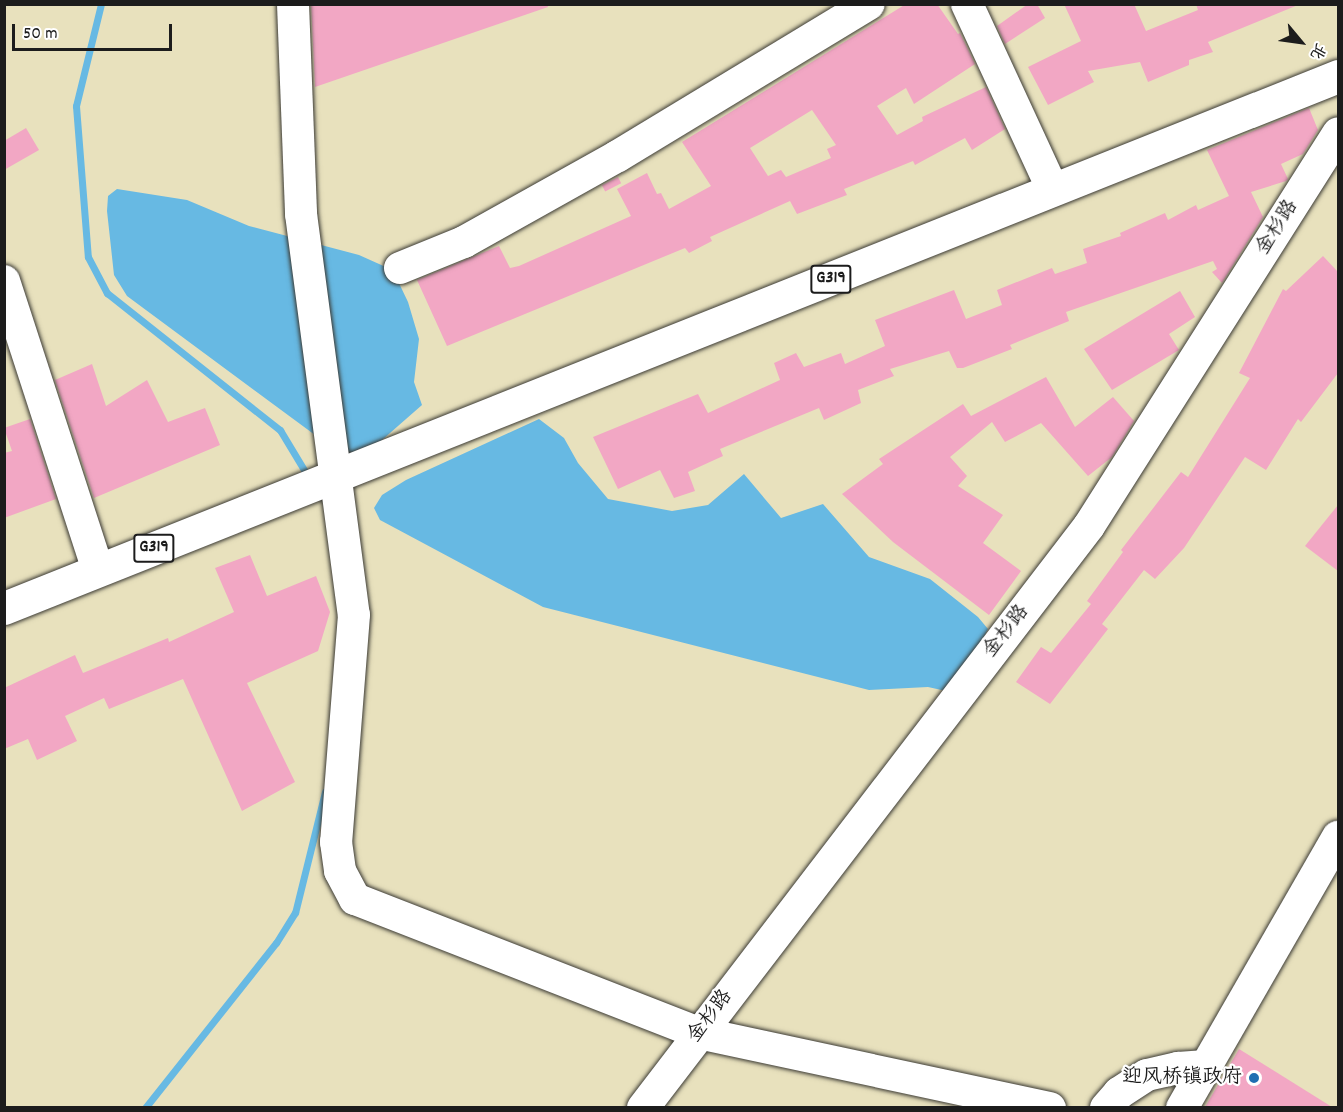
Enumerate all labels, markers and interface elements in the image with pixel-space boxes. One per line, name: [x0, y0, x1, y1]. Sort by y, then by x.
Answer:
scale bar: [15, 12, 176, 50]
north arrow: [1271, 12, 1331, 72]
text: 50 m: [23, 22, 58, 47]
text: 北: [1303, 38, 1331, 64]
street label: 金杉路: [1252, 196, 1304, 260]
road number: G319: [810, 264, 852, 294]
road number: G319: [133, 533, 175, 563]
street label: 金杉路: [979, 601, 1035, 663]
street label: 金杉路: [683, 986, 739, 1048]
place label: 迎风桥镇政府: [1122, 1066, 1242, 1090]
marker: 迎风桥镇政府: [1247, 1071, 1261, 1085]

